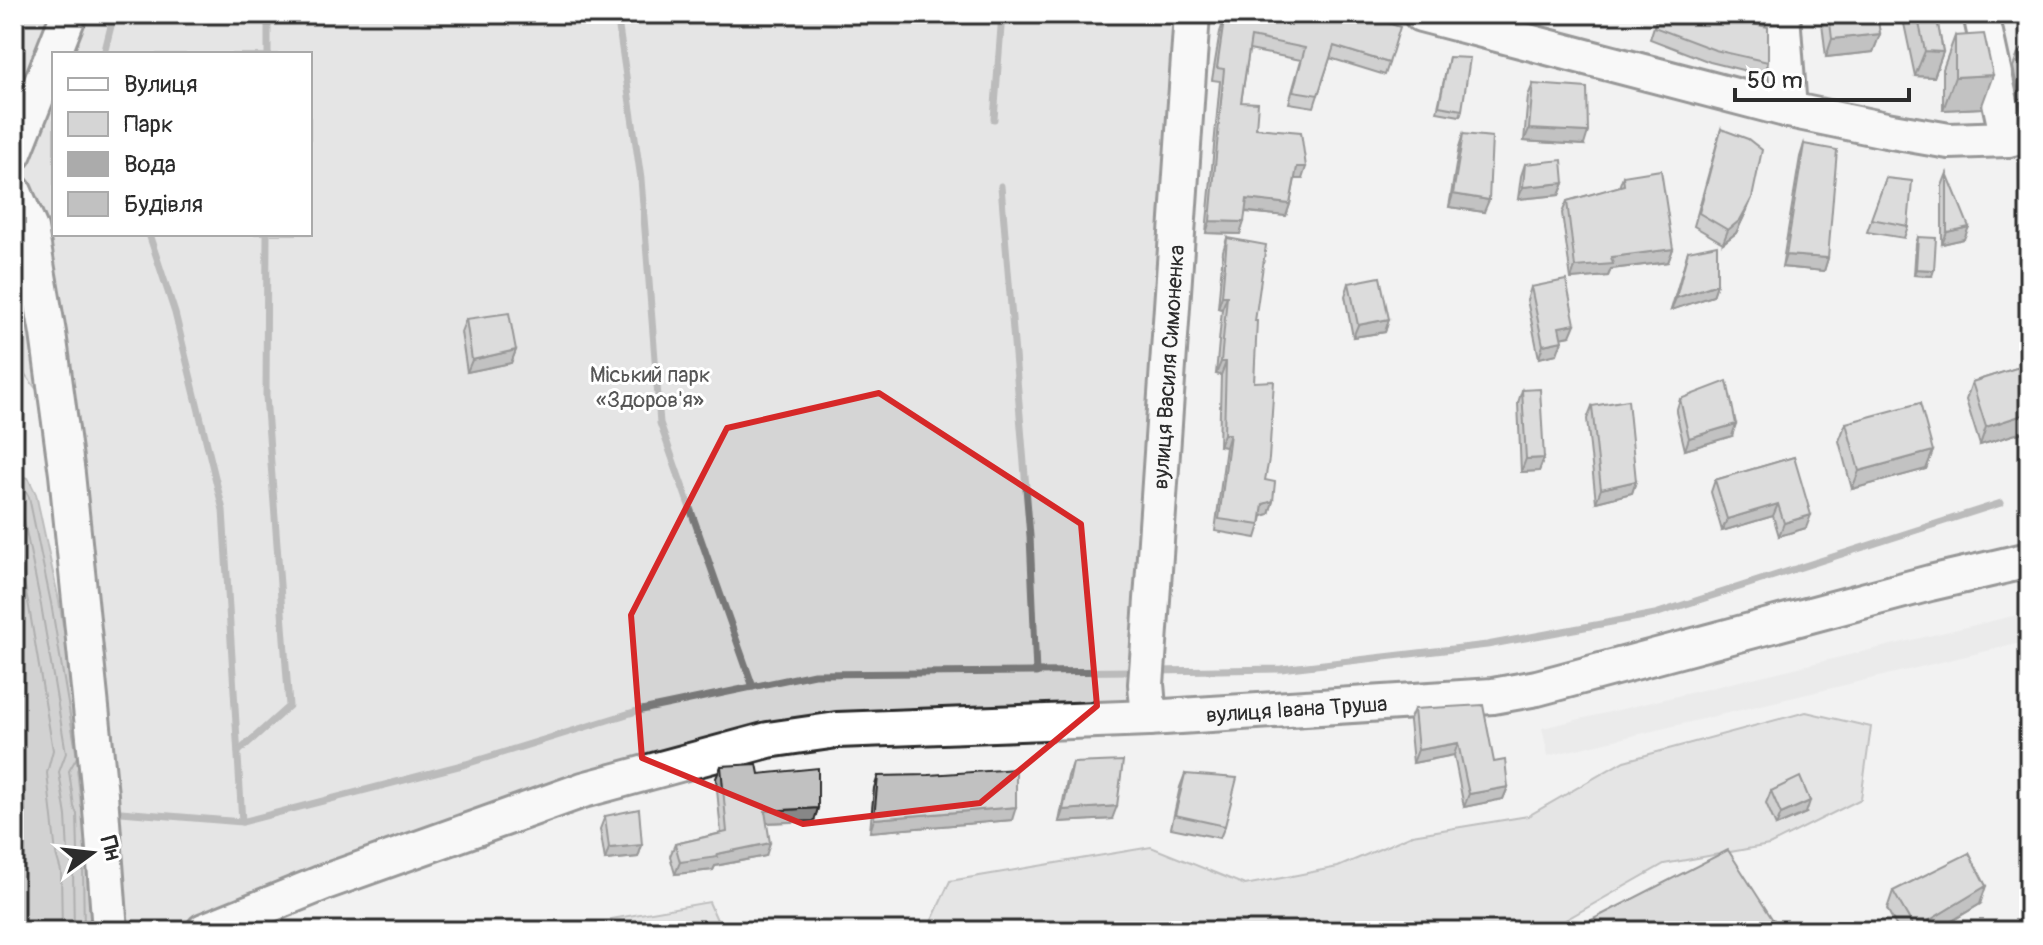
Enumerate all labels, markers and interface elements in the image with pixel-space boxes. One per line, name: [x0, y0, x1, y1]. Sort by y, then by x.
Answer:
legend: [52, 52, 312, 236]
scale bar: [1735, 52, 1909, 102]
text: 50 m: [1747, 66, 1803, 95]
text: Вулиця: [124, 70, 197, 99]
text: Парк: [124, 110, 173, 139]
text: Вода: [124, 150, 176, 179]
text: Будівля: [124, 190, 203, 219]
street label: вулиця Василя Симоненка: [1147, 244, 1191, 490]
park label: Міський парк «Здоров'я»: [590, 361, 710, 414]
street label: вулиця Івана Труша: [1205, 690, 1388, 729]
north arrow: [52, 813, 132, 893]
text: Пн: [94, 833, 127, 863]

